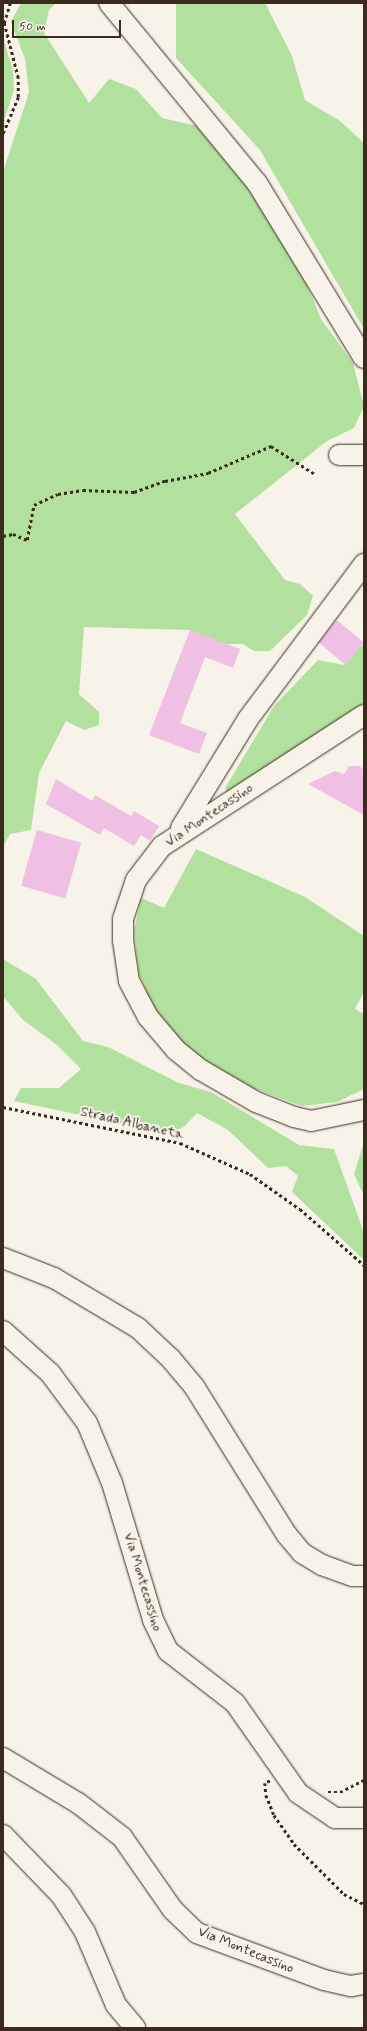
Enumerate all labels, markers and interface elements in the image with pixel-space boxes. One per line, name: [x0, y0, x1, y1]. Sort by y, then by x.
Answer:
scale bar: [14, 12, 123, 38]
text: 50 m: [19, 19, 46, 35]
street label: Via Montecassino: [161, 779, 257, 851]
street label: Strada Albaneta: [80, 1103, 184, 1143]
street label: Via Montecassino: [120, 1530, 166, 1634]
street label: Via Montecassino: [195, 1923, 297, 1977]

